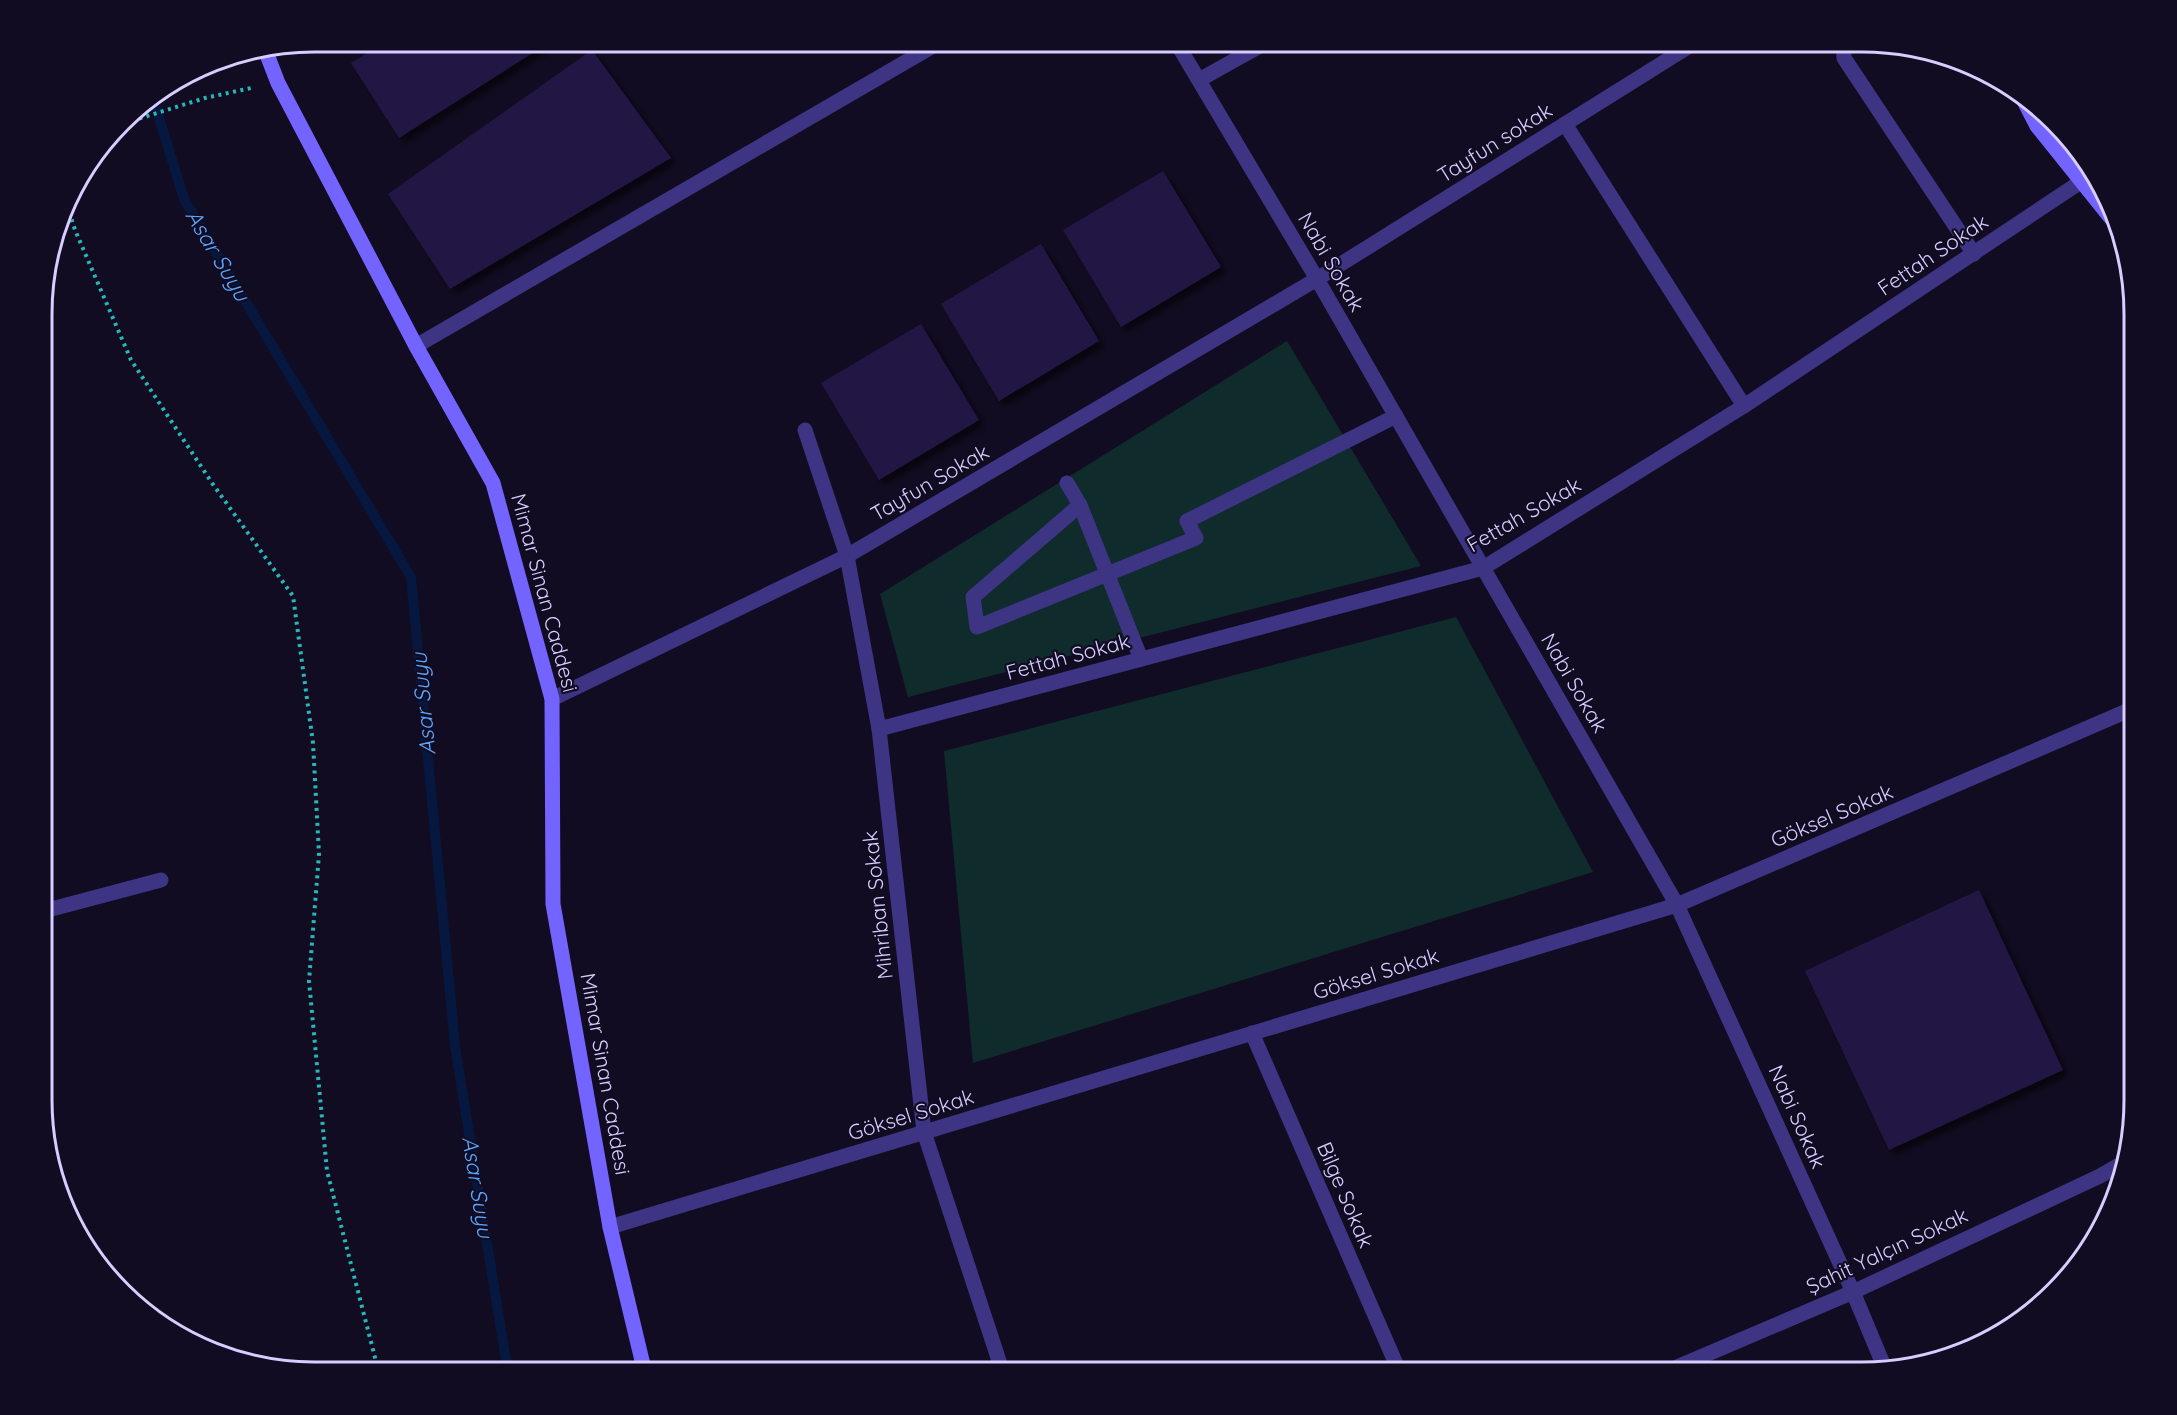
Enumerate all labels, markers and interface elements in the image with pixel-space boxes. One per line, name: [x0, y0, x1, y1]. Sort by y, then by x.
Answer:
street label: Tayfun sokak: [1432, 97, 1557, 188]
water label: Asar Suyu: [180, 204, 257, 307]
street label: Nabi Sokak: [1293, 207, 1371, 316]
street label: Fettah Sokak: [1872, 208, 1993, 301]
street label: Tayfun Sokak: [866, 438, 993, 526]
street label: Fettah Sokak: [1462, 471, 1585, 557]
street label: Mimar Sinan Caddesi: [506, 491, 584, 695]
street label: Fettah Sokak: [1003, 627, 1133, 685]
street label: Nabi Sokak: [1536, 628, 1614, 737]
water label: Asar Suyu: [404, 650, 441, 756]
street label: Göksel Sokak: [1767, 778, 1897, 853]
street label: Mihriban Sokak: [856, 830, 898, 981]
street label: Göksel Sokak: [1310, 942, 1442, 1005]
street label: Mimar Sinan Caddesi: [575, 971, 637, 1177]
street label: Nabi Sokak: [1764, 1061, 1832, 1172]
street label: Göksel Sokak: [845, 1083, 977, 1146]
water label: Asar Suyu: [456, 1134, 500, 1241]
street label: Bilge Sokak: [1312, 1138, 1380, 1252]
street label: Şahit Yalçın Sokak: [1802, 1201, 1971, 1299]

